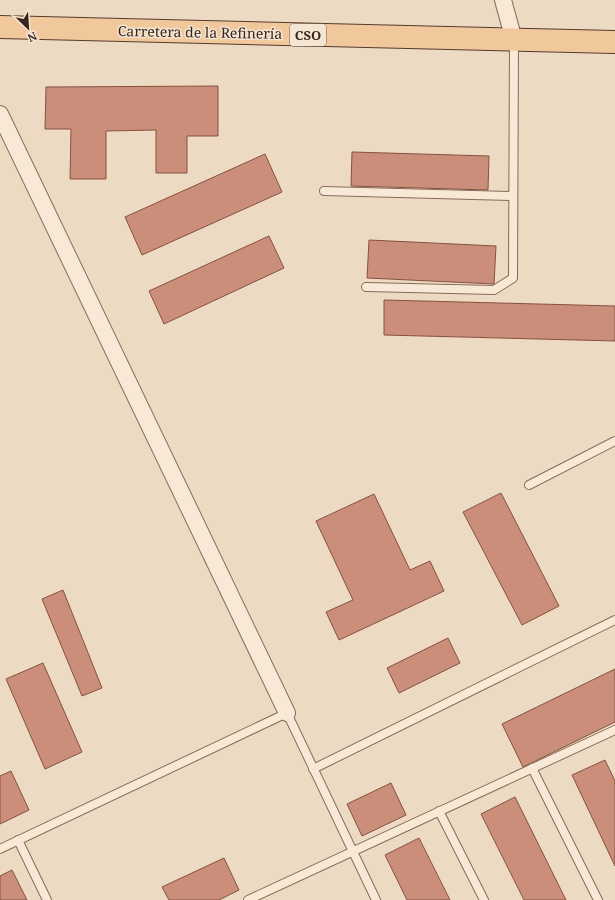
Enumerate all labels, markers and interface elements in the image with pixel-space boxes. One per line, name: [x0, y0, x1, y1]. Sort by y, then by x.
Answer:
north arrow: [8, 8, 48, 48]
street label: Carretera de la Refinería: [118, 21, 282, 43]
road number: CSO: [290, 24, 326, 46]
text: N: [25, 29, 40, 46]

